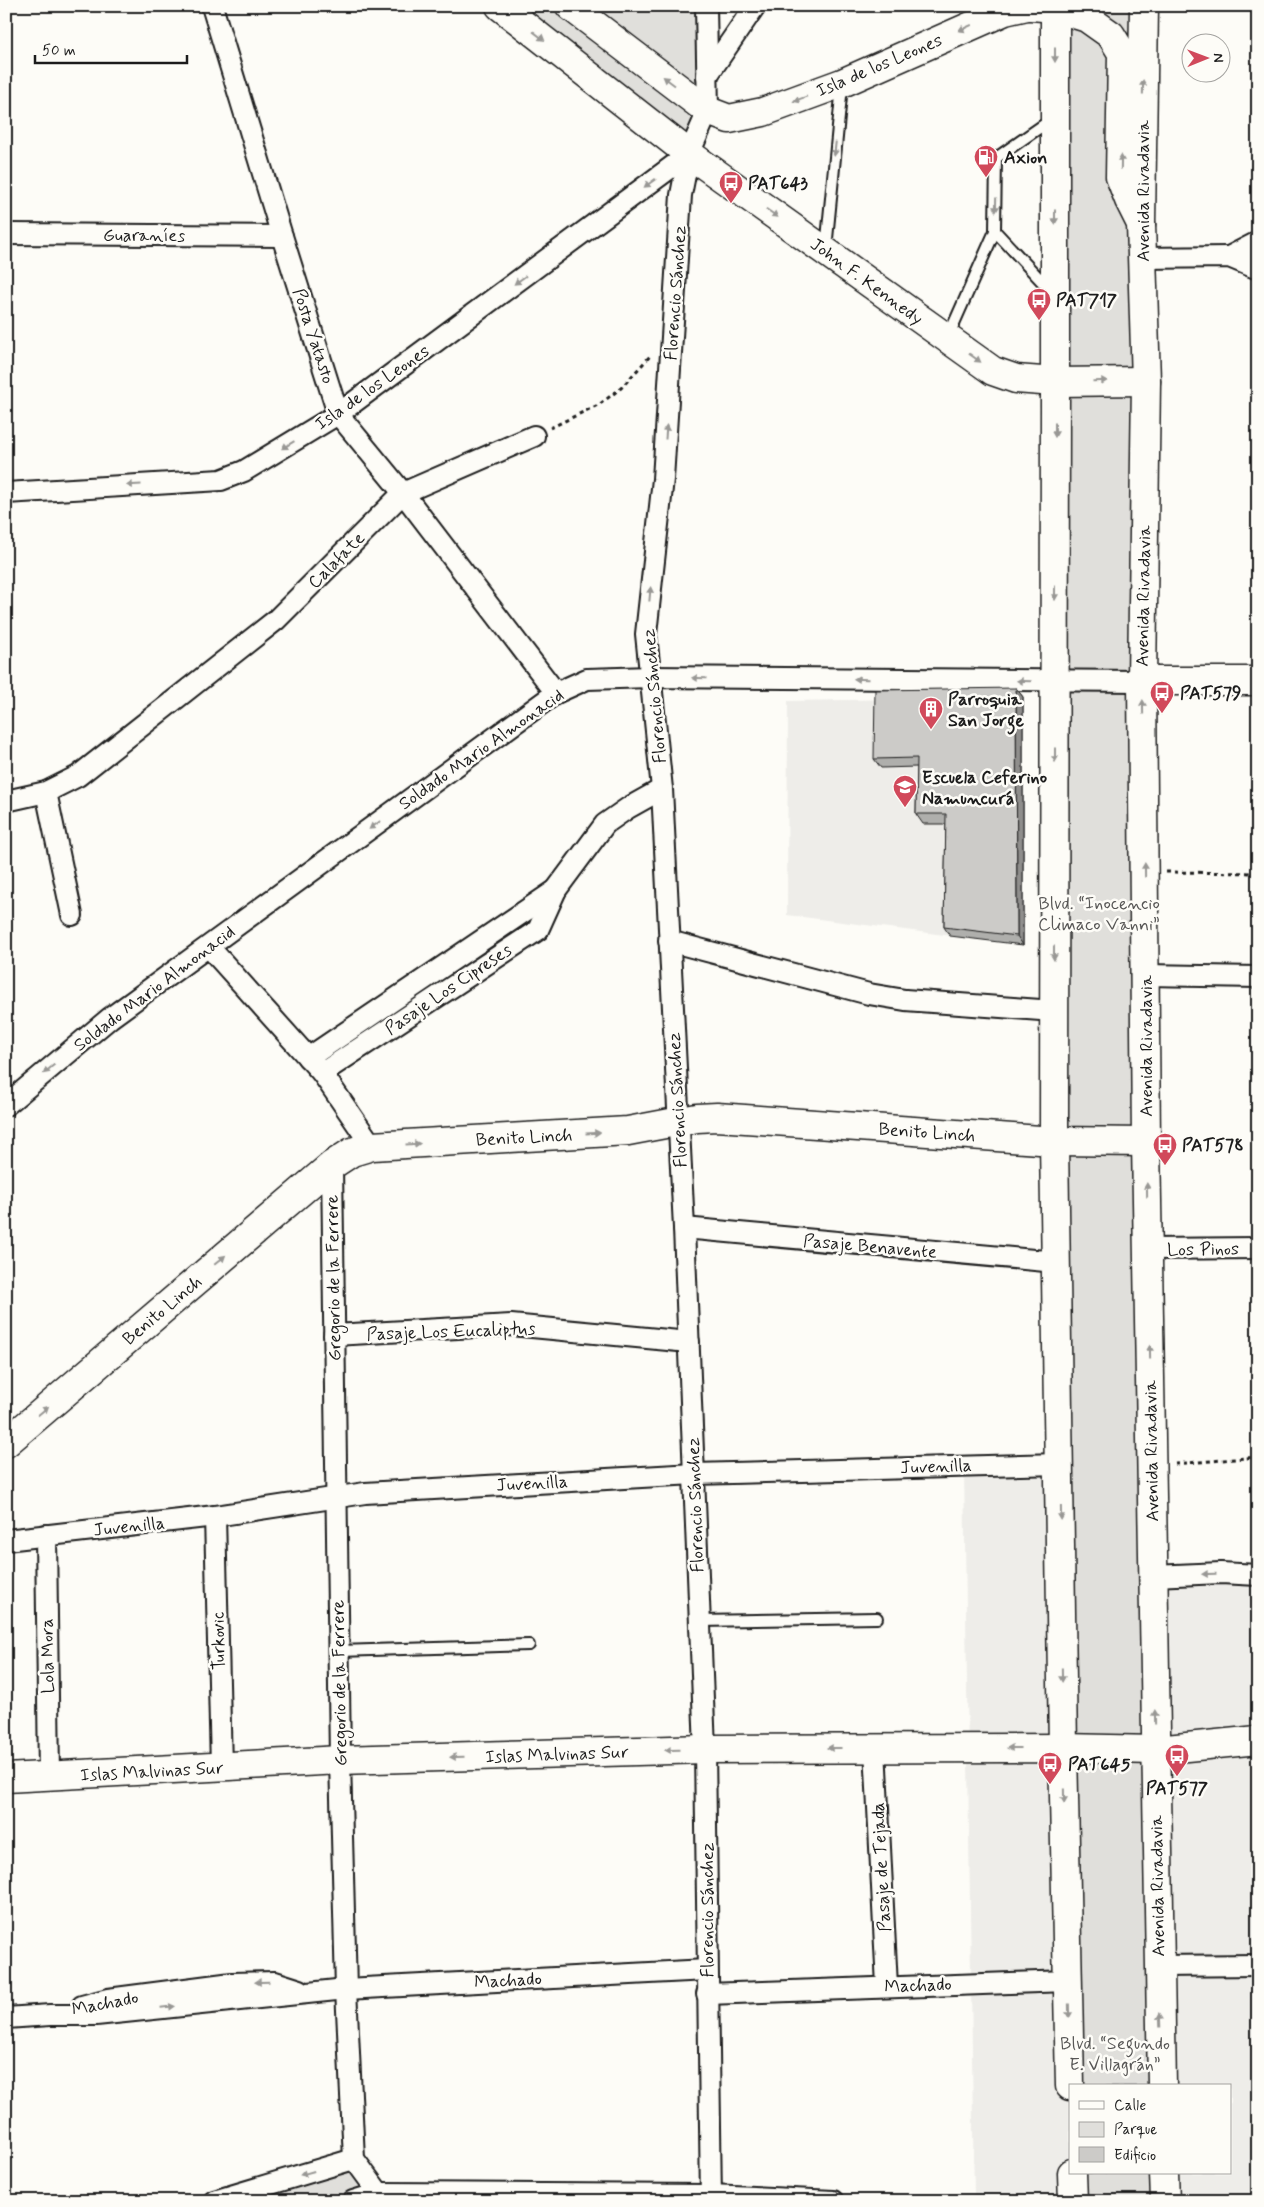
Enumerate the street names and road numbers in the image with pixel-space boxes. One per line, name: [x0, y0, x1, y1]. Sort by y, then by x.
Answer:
street label: Isla de los Leones: [813, 29, 946, 103]
street label: Avenida Rivadavia: [1132, 120, 1156, 262]
street label: Guaraníes: [103, 224, 185, 248]
street label: Florencio Sánchez: [659, 225, 693, 361]
street label: John F. Kennedy: [805, 233, 928, 331]
street label: Posta Yatasto: [286, 286, 340, 387]
street label: Isla de los Leones: [311, 339, 435, 436]
street label: Avenida Rivadavia: [1131, 525, 1157, 667]
street label: Calafate: [303, 527, 371, 594]
street label: Florencio Sánchez: [637, 627, 673, 764]
street label: Soldado Mario Almonacid: [394, 684, 569, 816]
street label: Soldado Mario Almonacid: [69, 920, 240, 1057]
street label: Pasaje Los Cipreses: [380, 938, 517, 1041]
street label: Avenida Rivadavia: [1135, 975, 1159, 1117]
street label: Florencio Sánchez: [662, 1032, 694, 1168]
street label: Benito Linch: [878, 1118, 976, 1148]
street label: Benito Linch: [475, 1123, 573, 1153]
street label: Gregorio de la Ferrere: [321, 1195, 348, 1361]
street label: Pasaje Benavente: [802, 1229, 938, 1265]
street label: Los Pinos: [1167, 1237, 1239, 1263]
street label: Benito Linch: [118, 1270, 207, 1351]
street label: Pasaje Los Eucaliptus: [366, 1317, 536, 1347]
street label: Avenida Rivadavia: [1139, 1380, 1165, 1522]
street label: Florencio Sánchez: [682, 1437, 710, 1573]
street label: Juvenilla: [900, 1454, 972, 1480]
street label: Juvenilla: [496, 1470, 569, 1498]
street label: Juvenilla: [92, 1511, 166, 1543]
street label: Gregorio de la Ferrere: [327, 1600, 354, 1766]
street label: Turkovic: [206, 1612, 232, 1670]
street label: Lola Mora: [35, 1618, 61, 1694]
street label: Islas Malvinas Sur: [485, 1740, 630, 1769]
street label: Islas Malvinas Sur: [80, 1756, 225, 1788]
street label: Pasaje de Tejada: [867, 1802, 897, 1932]
street label: Avenida Rivadavia: [1145, 1815, 1171, 1957]
street label: Florencio Sánchez: [696, 1842, 720, 1978]
street label: Machado: [474, 1967, 542, 1995]
street label: Machado: [884, 1973, 952, 1999]
street label: Machado: [70, 1986, 141, 2022]

